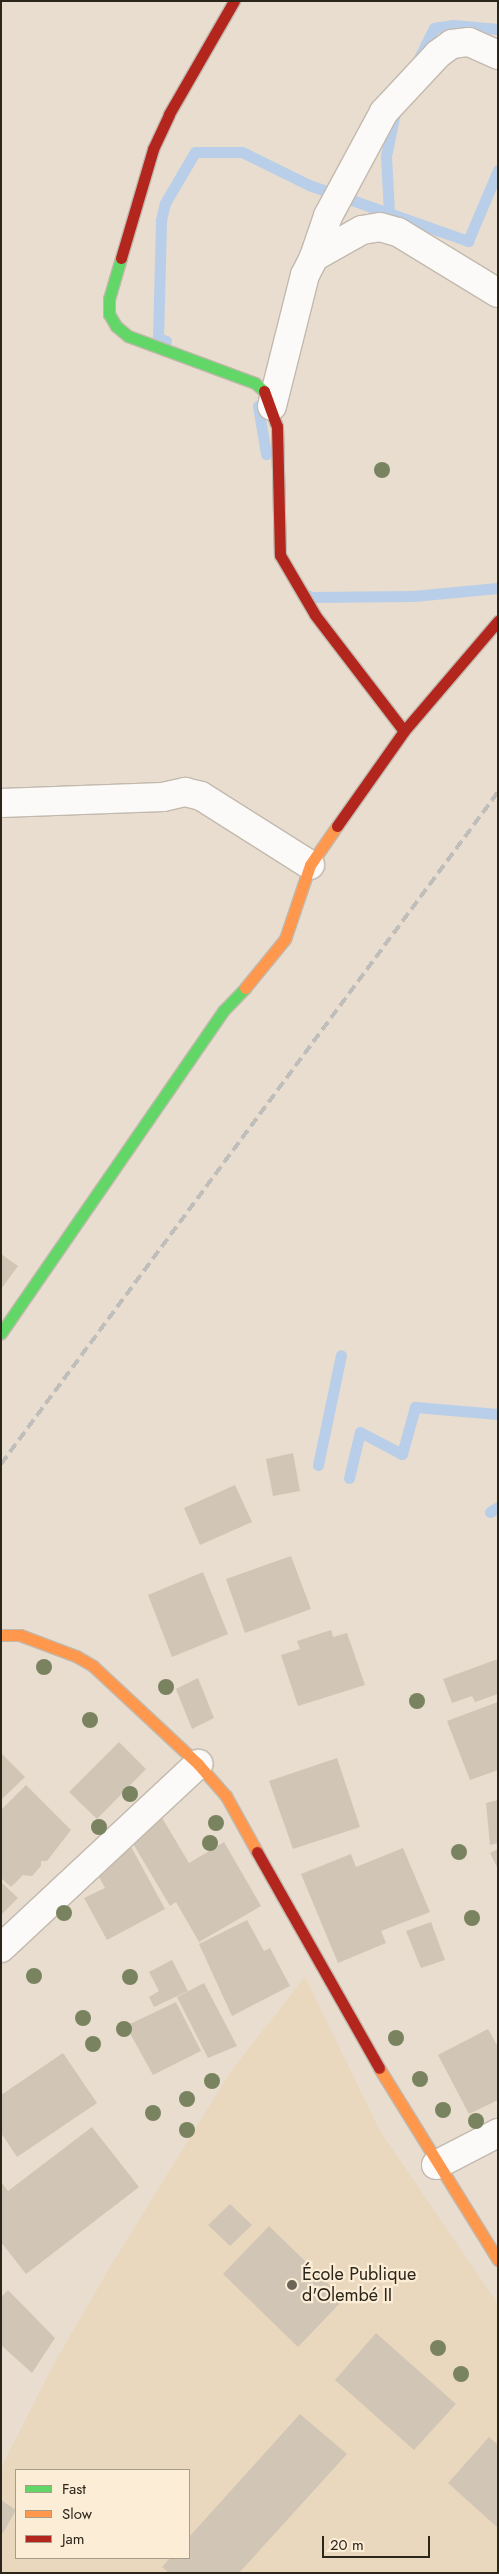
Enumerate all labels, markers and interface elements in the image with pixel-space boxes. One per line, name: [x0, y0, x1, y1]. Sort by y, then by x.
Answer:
place label: École Publique d'Olembé II: [302, 2264, 416, 2306]
marker: École Publique d'Olembé II: [286, 2279, 298, 2291]
legend: [15, 2469, 190, 2559]
text: Fast: [62, 2478, 86, 2500]
text: Slow: [62, 2503, 92, 2525]
scale bar: [324, 2526, 432, 2558]
text: Jam: [62, 2528, 85, 2550]
text: 20 m: [330, 2534, 364, 2556]

